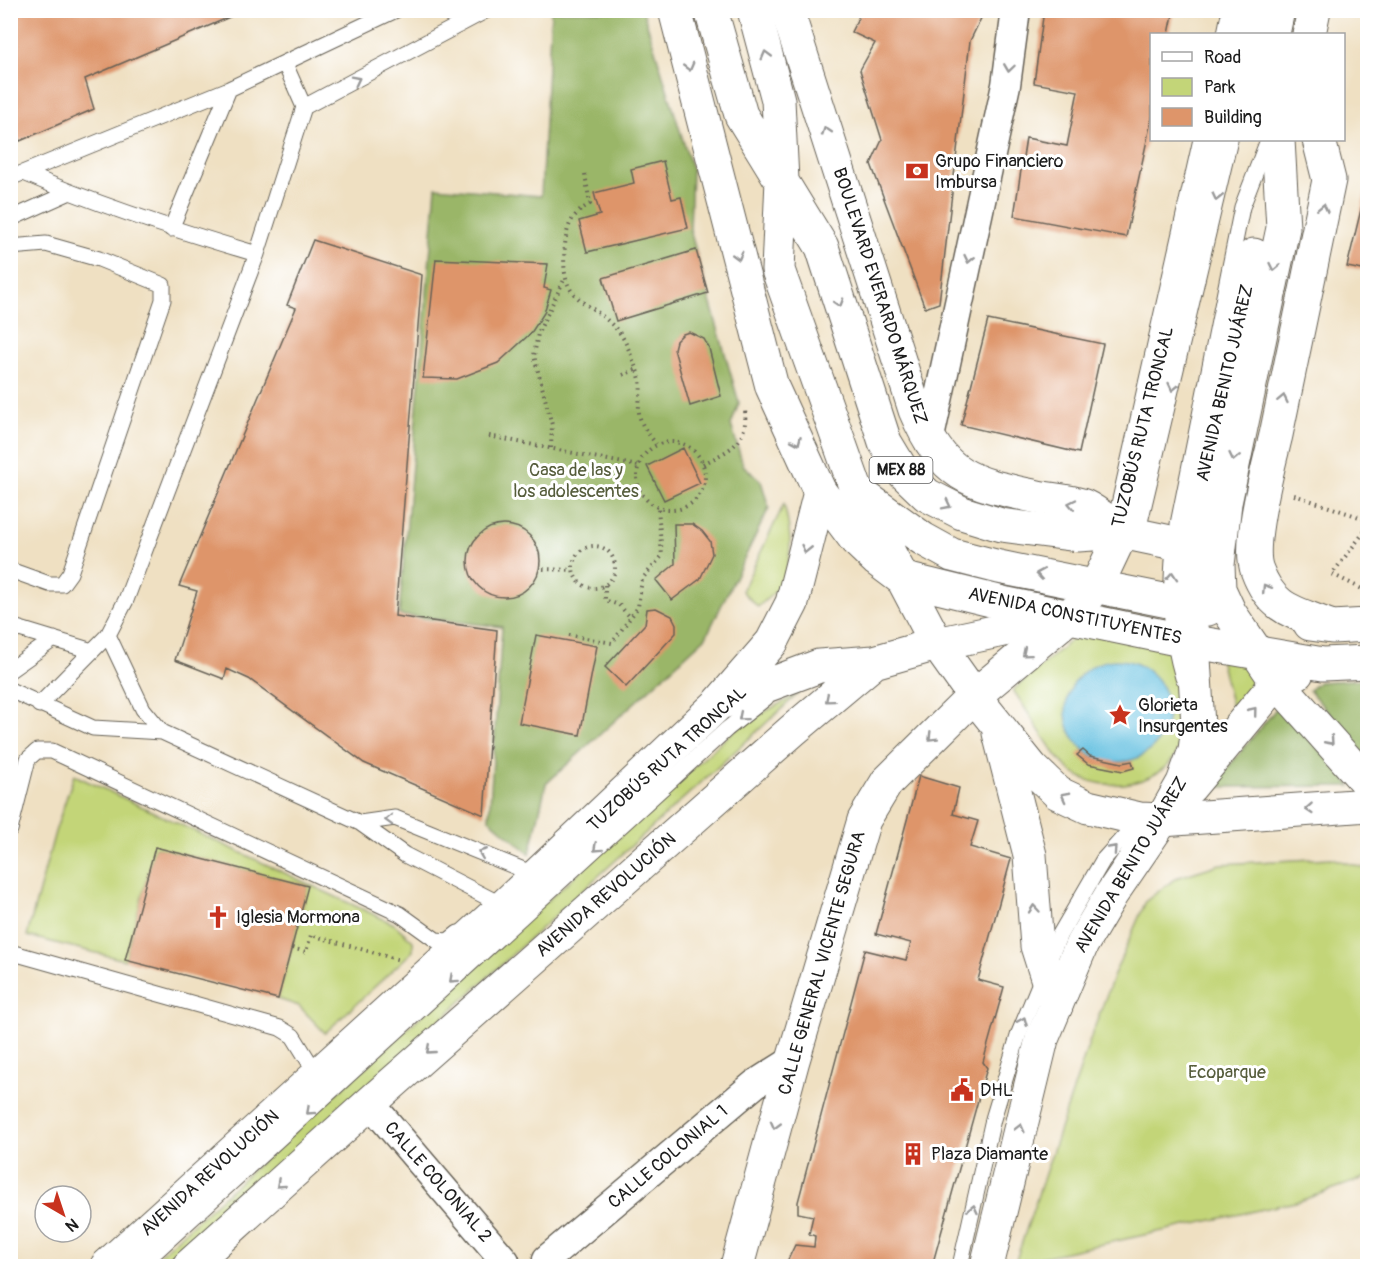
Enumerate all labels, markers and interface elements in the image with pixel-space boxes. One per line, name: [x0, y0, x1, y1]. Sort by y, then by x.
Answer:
legend: [1150, 33, 1345, 141]
text: Road: [1204, 46, 1241, 69]
one-way arrow: [761, 50, 773, 61]
one-way arrow: [681, 62, 694, 72]
one-way arrow: [1003, 64, 1015, 73]
one-way arrow: [350, 75, 361, 87]
text: Park: [1204, 76, 1236, 99]
text: Building: [1204, 106, 1262, 129]
one-way arrow: [821, 126, 833, 137]
place label: Grupo Financiero Imbursa: [935, 150, 1064, 194]
bank icon: Grupo Financiero Imbursa: [904, 158, 930, 184]
street label: BOULEVARD EVERARDO MÁRQUEZ: [828, 165, 932, 427]
one-way arrow: [1211, 191, 1224, 201]
one-way arrow: [1316, 203, 1329, 213]
one-way arrow: [731, 250, 743, 261]
one-way arrow: [963, 254, 976, 264]
one-way arrow: [1268, 261, 1281, 271]
street label: AVENIDA BENITO JUÁREZ: [1191, 282, 1259, 484]
one-way arrow: [832, 297, 844, 308]
street label: TUZOBÚS RUTA TRONCAL: [1107, 324, 1179, 530]
one-way arrow: [1168, 381, 1181, 391]
one-way arrow: [1276, 394, 1289, 404]
one-way arrow: [789, 435, 801, 446]
one-way arrow: [1228, 452, 1241, 462]
road number: MEX 88: [870, 457, 932, 483]
park label: Casa de las y los adolescentes: [513, 459, 639, 503]
one-way arrow: [941, 497, 952, 509]
one-way arrow: [1067, 498, 1077, 511]
one-way arrow: [801, 544, 814, 554]
one-way arrow: [1035, 568, 1045, 581]
one-way arrow: [1165, 571, 1178, 580]
street label: AVENIDA CONSTITUYENTES: [966, 582, 1184, 650]
one-way arrow: [1262, 584, 1274, 594]
one-way arrow: [1022, 646, 1033, 657]
street label: TUZOBÚS RUTA TRONCAL: [583, 681, 751, 837]
one-way arrow: [825, 692, 836, 703]
place label: Glorieta Insurgentes: [1138, 694, 1228, 738]
place icon: Glorieta Insurgentes: [1107, 702, 1133, 728]
one-way arrow: [1246, 707, 1257, 718]
one-way arrow: [738, 709, 749, 720]
one-way arrow: [929, 730, 940, 741]
one-way arrow: [1323, 734, 1334, 745]
street label: AVENIDA BENITO JUÁREZ: [1069, 773, 1193, 957]
one-way arrow: [1061, 792, 1071, 803]
one-way arrow: [1305, 803, 1314, 816]
one-way arrow: [384, 814, 393, 826]
street label: AVENIDA REVOLUCIÓN: [530, 827, 681, 962]
street label: CALLE GENERAL VICENTE SEGURA: [773, 828, 871, 1098]
one-way arrow: [594, 841, 604, 852]
one-way arrow: [1106, 845, 1117, 856]
one-way arrow: [477, 848, 488, 860]
church icon: Iglesia Mormona: [205, 904, 231, 930]
one-way arrow: [1028, 905, 1041, 914]
place label: Iglesia Mormona: [236, 906, 360, 929]
one-way arrow: [450, 972, 461, 983]
one-way arrow: [1016, 1017, 1028, 1028]
one-way arrow: [426, 1043, 437, 1054]
park label: Ecoparque: [1188, 1061, 1266, 1084]
public building icon: DHL: [949, 1077, 975, 1103]
place label: DHL: [980, 1079, 1013, 1102]
street label: CALLE COLONIAL 1: [603, 1100, 733, 1214]
street label: AVENIDA REVOLUCIÓN: [135, 1104, 284, 1241]
one-way arrow: [306, 1104, 316, 1115]
street label: CALLE COLONIAL 2: [379, 1117, 497, 1247]
one-way arrow: [770, 1119, 782, 1130]
one-way arrow: [1013, 1123, 1026, 1133]
building icon: Plaza Diamante: [900, 1141, 926, 1167]
place label: Plaza Diamante: [931, 1143, 1048, 1166]
one-way arrow: [276, 1177, 287, 1188]
north arrow: [33, 1184, 93, 1244]
one-way arrow: [965, 1205, 978, 1215]
text: N: [61, 1214, 82, 1236]

